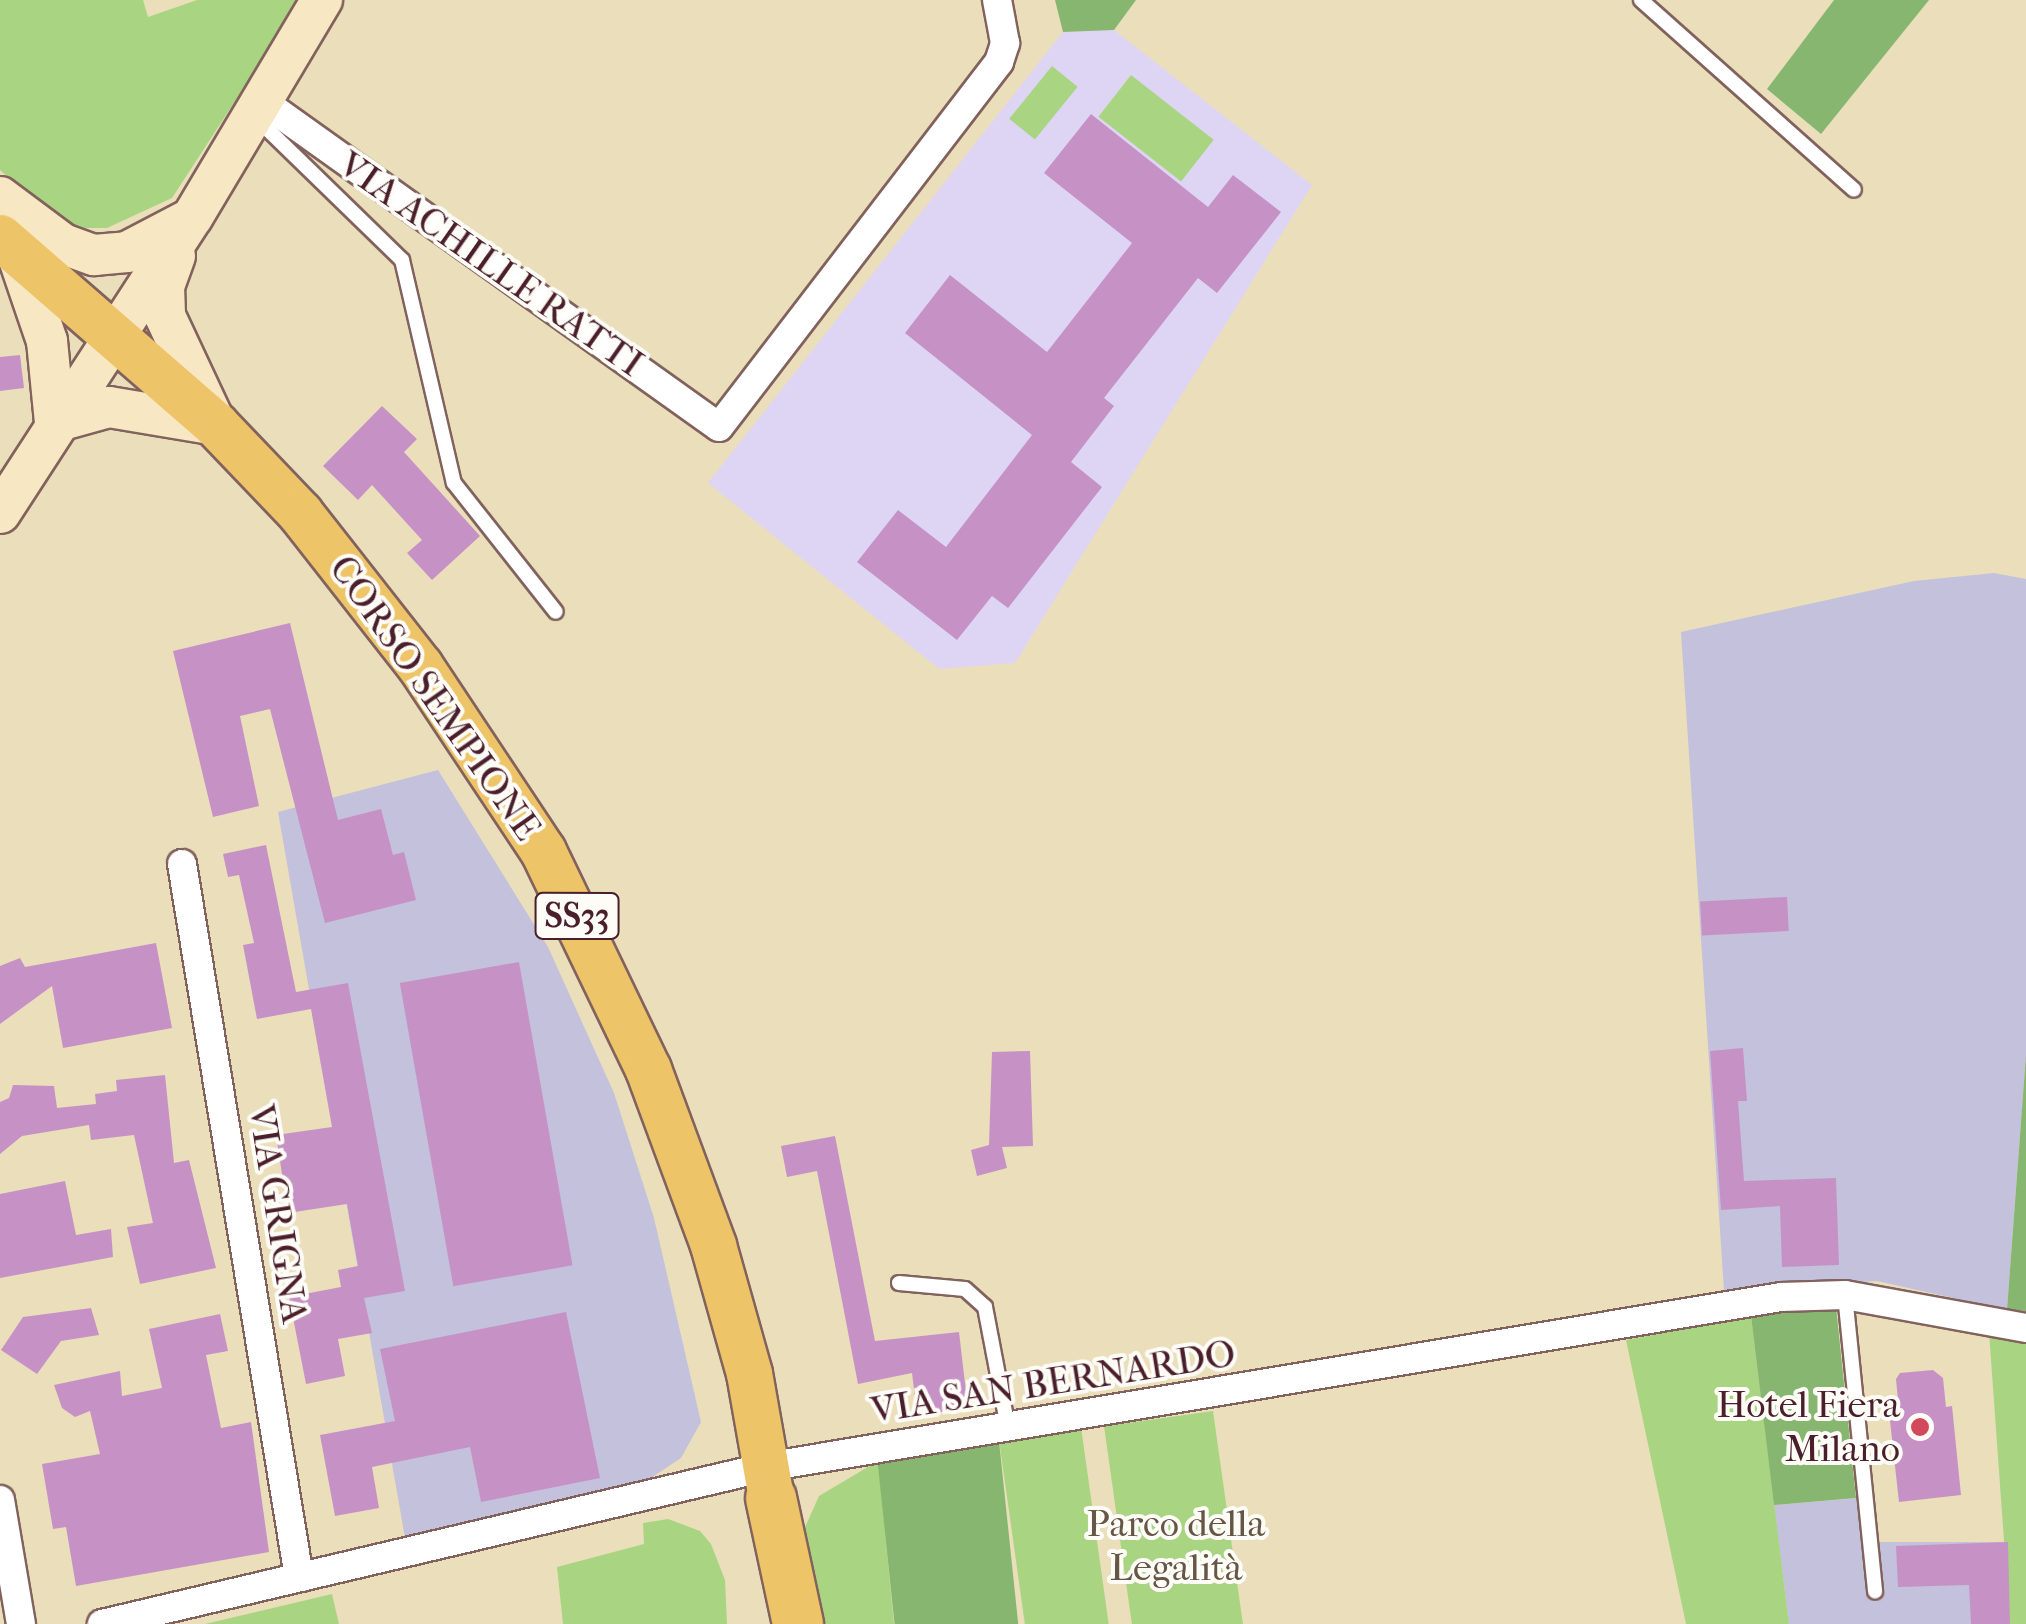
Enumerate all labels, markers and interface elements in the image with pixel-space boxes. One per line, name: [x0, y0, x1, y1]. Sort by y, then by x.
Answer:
street label: VIA ACHILLE RATTI: [330, 142, 652, 386]
street label: CORSO SEMPIONE: [320, 547, 550, 849]
road number: SS33: [534, 886, 620, 946]
street label: VIA GRIGNA: [238, 1101, 318, 1327]
street label: VIA SAN BERNARDO: [868, 1331, 1238, 1433]
place label: Hotel Fiera Milano: [1717, 1382, 1900, 1472]
marker: Hotel Fiera Milano: [1909, 1416, 1931, 1438]
park label: Parco della Legalità: [1087, 1501, 1265, 1590]

